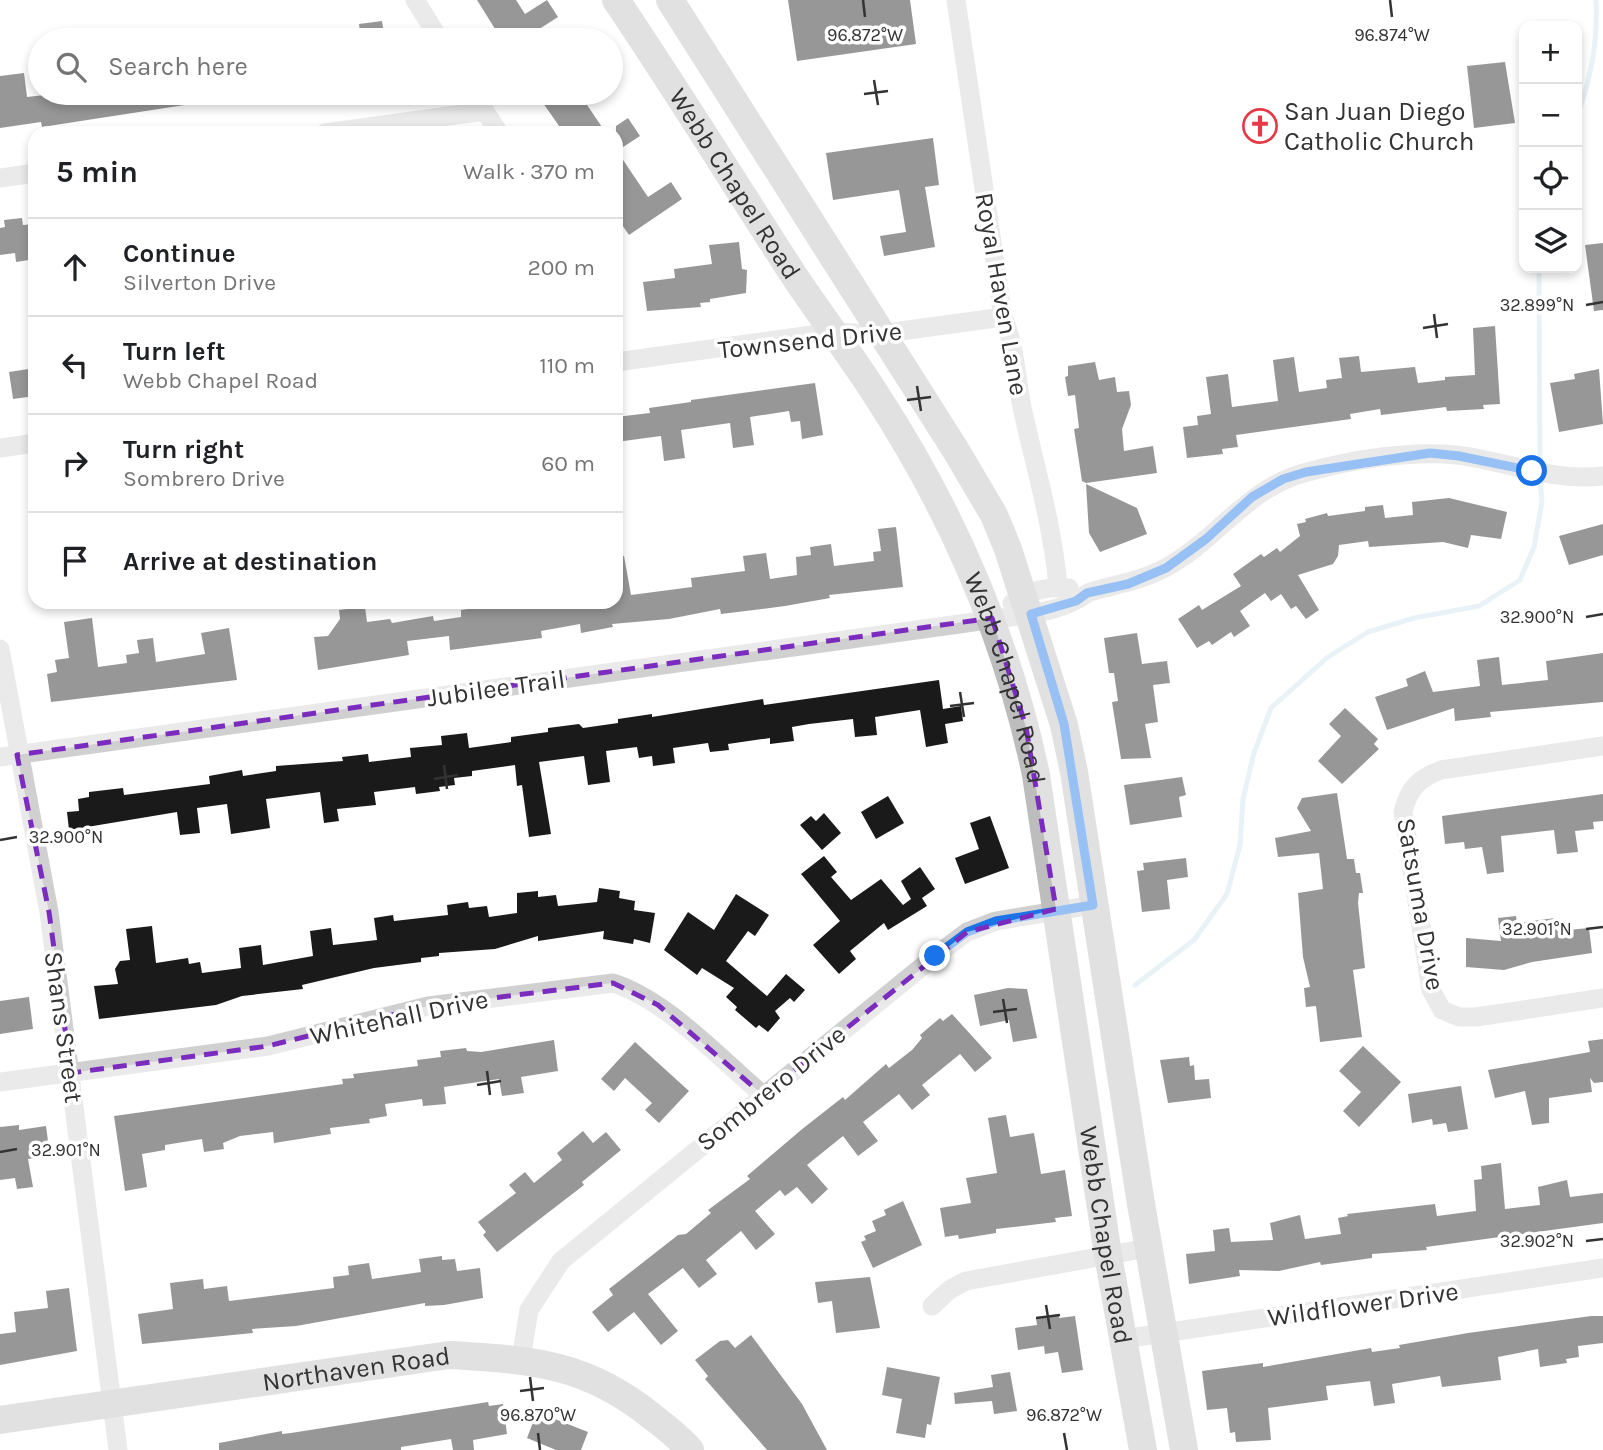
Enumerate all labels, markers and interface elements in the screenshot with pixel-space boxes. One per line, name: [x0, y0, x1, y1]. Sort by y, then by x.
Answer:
map controls: [1519, 21, 1582, 273]
button: +: [1519, 21, 1582, 84]
text: 96.872°W: [827, 24, 903, 46]
text: 96.874°W: [1354, 24, 1430, 46]
search box: [28, 28, 623, 105]
icon: search: [52, 48, 90, 86]
text: Search here: [108, 51, 248, 82]
street label: Webb Chapel Road: [662, 83, 807, 285]
button: −: [1519, 84, 1582, 147]
place label: San Juan Diego Catholic Church: [1284, 96, 1474, 157]
church icon: San Juan Diego Catholic Church: [1241, 107, 1279, 145]
button: locate: [1519, 147, 1582, 210]
text: 5 min: [56, 154, 138, 190]
text: Walk · 370 m: [463, 158, 595, 185]
street label: Royal Haven Lane: [968, 190, 1035, 398]
button: layers: [1519, 210, 1582, 273]
text: Continue: [123, 238, 235, 269]
icon: ahead: [56, 248, 94, 286]
text: 200 m: [527, 254, 595, 281]
text: Silverton Drive: [123, 269, 276, 296]
text: 32.899°N: [1500, 294, 1574, 316]
street label: Townsend Drive: [717, 315, 904, 366]
text: Turn left: [123, 336, 225, 367]
icon: left: [56, 346, 94, 384]
text: 110 m: [539, 352, 595, 379]
text: Webb Chapel Road: [123, 367, 318, 394]
text: Turn right: [123, 434, 244, 465]
icon: right: [56, 444, 94, 482]
text: 60 m: [541, 450, 595, 477]
route start: [1516, 455, 1547, 486]
text: Sombrero Drive: [123, 465, 285, 492]
icon: arrive: [56, 542, 94, 580]
text: Arrive at destination: [123, 546, 377, 577]
street label: Webb Chapel Road: [957, 567, 1052, 786]
text: 32.900°N: [1500, 606, 1574, 628]
street label: Jubilee Trail: [425, 663, 567, 714]
street label: Satsuma Drive: [1390, 815, 1451, 993]
text: 32.900°N: [29, 826, 103, 848]
text: 32.901°N: [1502, 918, 1572, 940]
route end: [919, 940, 950, 971]
street label: Shans Street: [38, 949, 90, 1105]
street label: Whitehall Drive: [307, 983, 491, 1051]
street label: Sombrero Drive: [690, 1019, 852, 1158]
street label: Webb Chapel Road: [1073, 1124, 1139, 1347]
text: 32.901°N: [31, 1139, 101, 1161]
text: 32.902°N: [1500, 1230, 1574, 1252]
street label: Wildflower Drive: [1266, 1276, 1461, 1333]
street label: Northaven Road: [260, 1340, 452, 1398]
text: 96.870°W: [500, 1404, 576, 1426]
text: 96.872°W: [1026, 1404, 1102, 1426]

